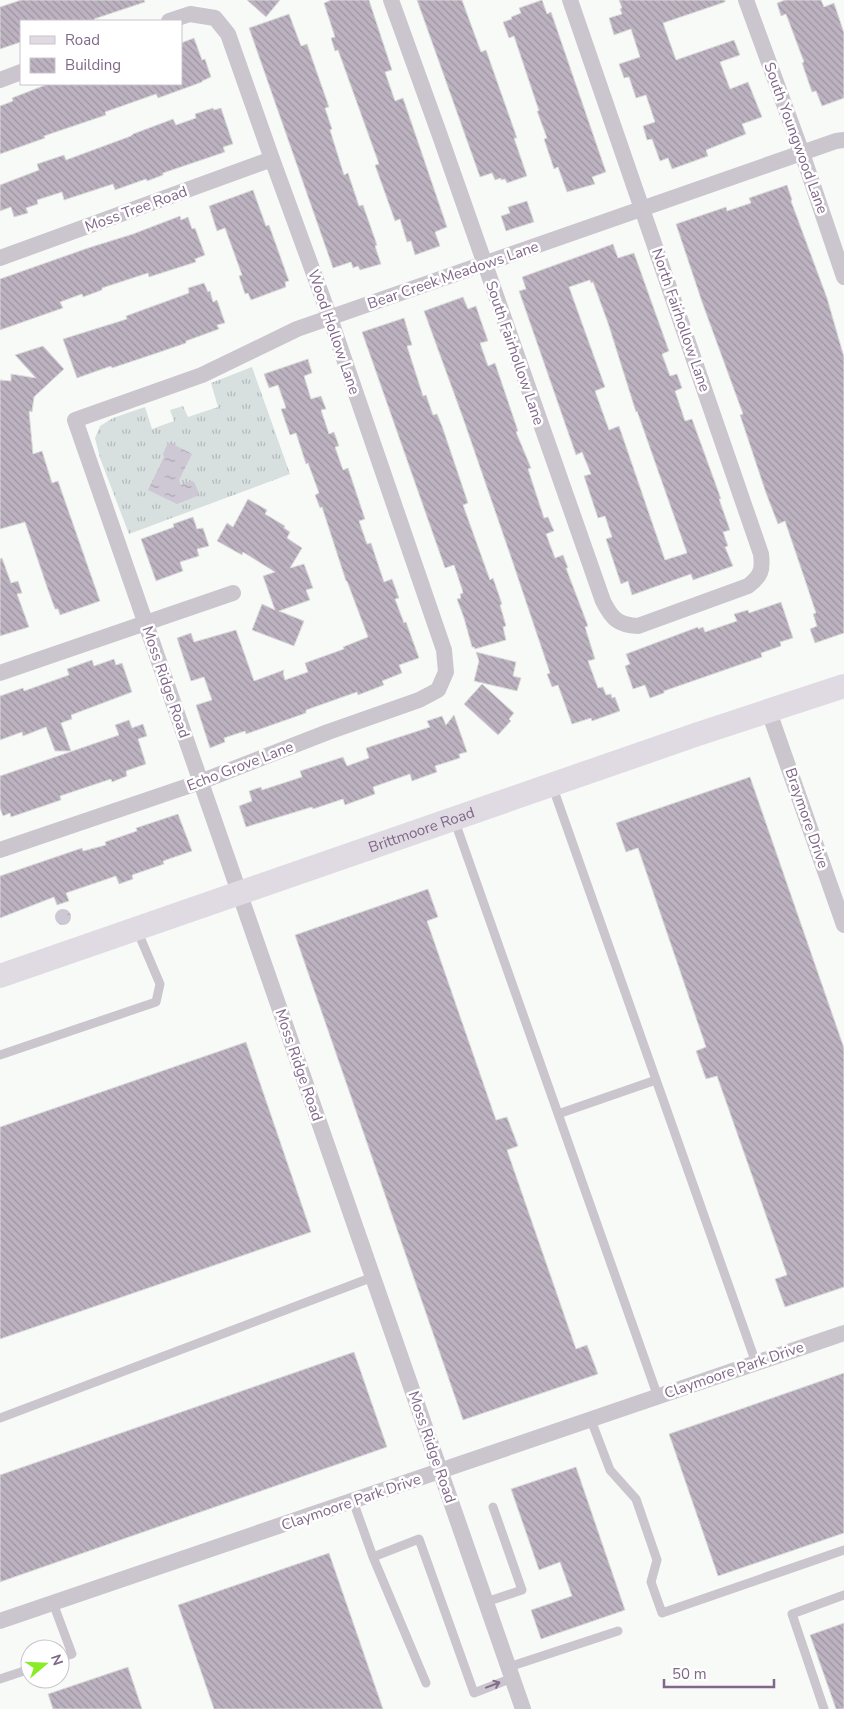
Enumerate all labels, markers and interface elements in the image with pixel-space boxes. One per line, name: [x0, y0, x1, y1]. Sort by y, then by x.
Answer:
legend: [20, 20, 182, 85]
text: Road: [65, 30, 100, 50]
text: Building: [65, 55, 121, 75]
street label: South Youngwood Lane: [759, 59, 833, 217]
street label: Moss Tree Road: [82, 181, 190, 237]
street label: Bear Creek Meadows Lane: [365, 236, 541, 314]
street label: North Fairhollow Lane: [647, 246, 715, 394]
street label: Wood Hollow Lane: [303, 267, 365, 397]
street label: South Fairhollow Lane: [481, 278, 549, 428]
street label: Moss Ridge Road: [137, 623, 195, 741]
street label: Echo Grove Lane: [184, 736, 296, 796]
street label: Braymore Drive: [780, 765, 834, 871]
street label: Brittmoore Road: [366, 802, 477, 858]
street label: Moss Ridge Road: [270, 1006, 328, 1124]
street label: Claymoore Park Drive: [662, 1337, 806, 1403]
street label: Moss Ridge Road: [403, 1388, 461, 1506]
street label: Claymoore Park Drive: [279, 1469, 423, 1535]
north arrow: [20, 1639, 70, 1689]
text: N: [46, 1652, 68, 1668]
scale bar: [664, 1656, 774, 1688]
text: 50 m: [672, 1664, 707, 1684]
one-way arrow: [485, 1680, 500, 1690]

